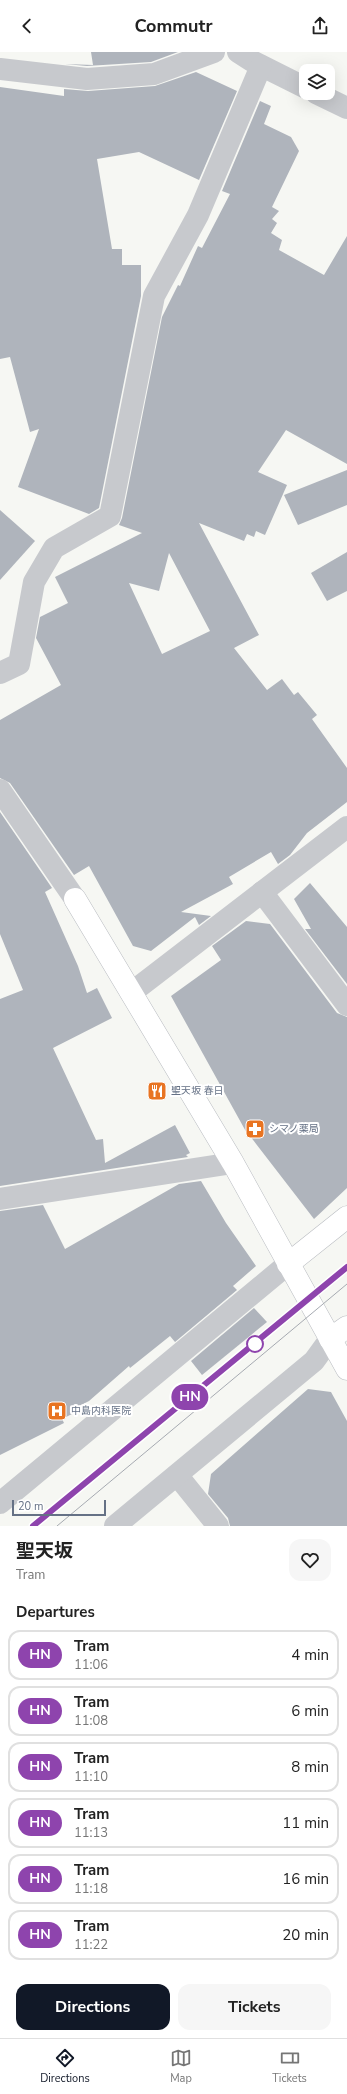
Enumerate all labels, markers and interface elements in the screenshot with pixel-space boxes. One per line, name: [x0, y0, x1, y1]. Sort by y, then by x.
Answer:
text: Commutr: [135, 14, 212, 38]
icon: back: [16, 15, 38, 37]
icon: share: [309, 15, 331, 37]
map controls: [299, 64, 335, 100]
button: layers: [299, 64, 335, 100]
restaurant icon: 聖天坂 春日: [146, 1080, 168, 1102]
place label: 聖天坂 春日: [171, 1084, 224, 1098]
pharmacy icon: シマノ薬局: [244, 1118, 266, 1140]
place label: シマノ薬局: [269, 1122, 319, 1136]
unlabelled marker: [246, 1335, 264, 1353]
line badge: HN: [172, 1384, 208, 1410]
text: HN: [179, 1387, 201, 1406]
hospital icon: 中島内科医院: [46, 1400, 68, 1422]
place label: 中島内科医院: [71, 1404, 131, 1418]
scale bar: [12, 1498, 106, 1517]
text: 20 m: [18, 1499, 43, 1514]
text: 聖天坂: [16, 1538, 73, 1564]
button: heart: [289, 1539, 331, 1581]
text: Tram: [16, 1566, 45, 1584]
text: Departures: [16, 1602, 95, 1622]
text: Tram: [74, 1636, 109, 1656]
text: HN: [29, 1645, 51, 1664]
text: 4 min: [291, 1645, 329, 1665]
text: 11:06: [74, 1656, 108, 1674]
text: Tram: [74, 1692, 109, 1712]
text: HN: [29, 1701, 51, 1720]
text: 6 min: [291, 1701, 329, 1721]
text: 11:08: [74, 1712, 108, 1730]
text: Tram: [74, 1748, 109, 1768]
text: HN: [29, 1757, 51, 1776]
text: 8 min: [291, 1757, 329, 1777]
text: 11:10: [74, 1768, 108, 1786]
text: Tram: [74, 1804, 109, 1824]
text: HN: [29, 1813, 51, 1832]
text: 11 min: [282, 1813, 329, 1833]
text: 11:13: [74, 1824, 108, 1842]
text: Tram: [74, 1860, 109, 1880]
text: HN: [29, 1869, 51, 1888]
text: 16 min: [282, 1869, 329, 1889]
text: 11:18: [74, 1880, 108, 1898]
text: Tram: [74, 1916, 109, 1936]
text: HN: [29, 1925, 51, 1944]
text: 20 min: [282, 1925, 329, 1945]
text: 11:22: [74, 1936, 108, 1954]
button: Directions: [16, 1984, 170, 2030]
button: Tickets: [178, 1984, 331, 2030]
tab: Directions: [40, 2047, 90, 2086]
tab: Map: [170, 2047, 192, 2086]
tab: Tickets: [272, 2047, 307, 2086]

